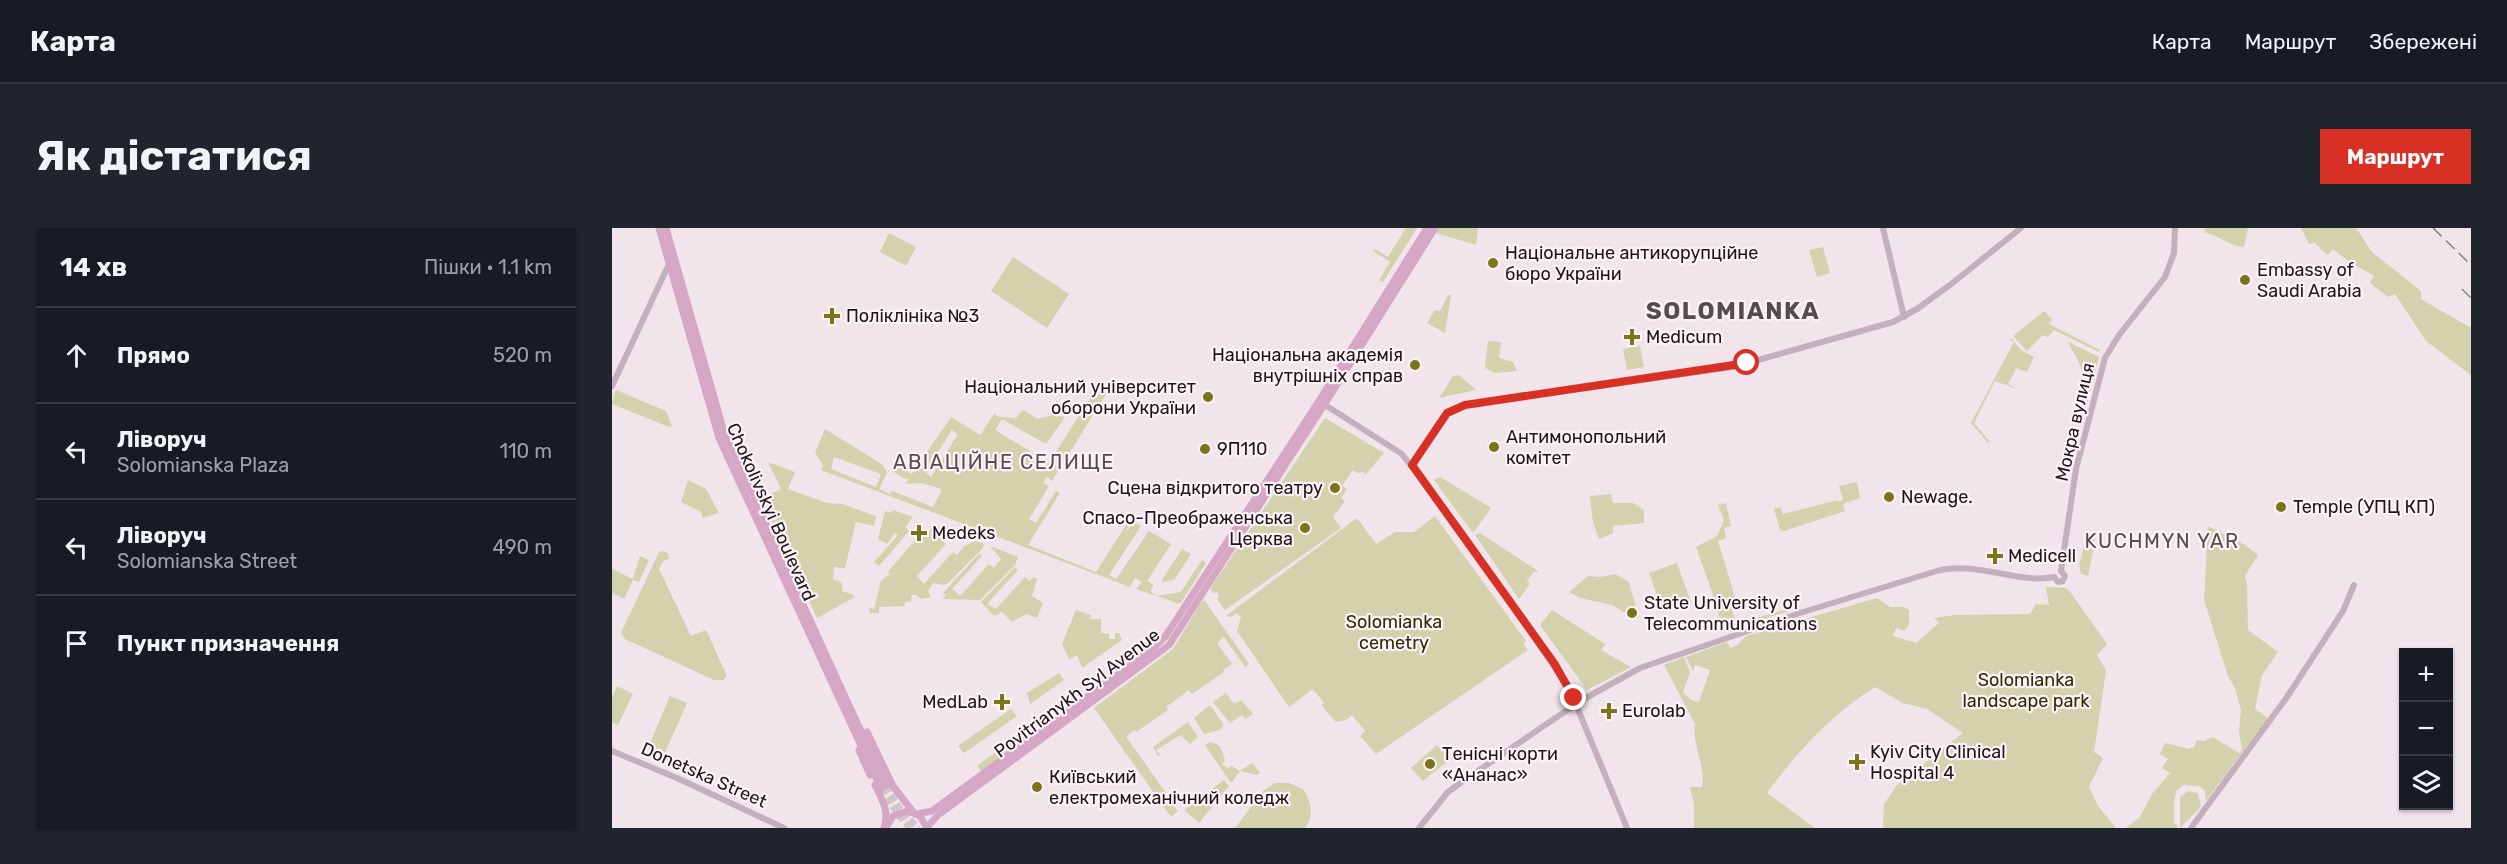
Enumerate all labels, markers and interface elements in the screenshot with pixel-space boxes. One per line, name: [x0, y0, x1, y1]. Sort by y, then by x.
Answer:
text: Карта: [30, 25, 116, 58]
text: Карта: [2152, 29, 2212, 54]
text: Маршрут: [2245, 29, 2336, 54]
text: Збережені: [2369, 29, 2477, 54]
button: Маршрут: [2320, 129, 2471, 184]
text: Як дістатися: [36, 131, 312, 181]
place label: Національне антикорупційне бюро України: [1505, 242, 1758, 285]
text: 14 хв: [60, 252, 127, 283]
text: Пішки · 1.1 km: [424, 255, 552, 279]
marker: Національне антикорупційне бюро України: [1486, 256, 1500, 270]
place label: Embassy of Saudi Arabia: [2257, 259, 2362, 302]
marker: Embassy of Saudi Arabia: [2238, 273, 2252, 287]
district label: SOLOMIANKA: [1646, 297, 1820, 325]
place label: Поліклініка №3: [846, 305, 979, 327]
marker: Поліклініка №3: [823, 307, 841, 325]
place label: Medicum: [1646, 326, 1722, 348]
marker: Medicum: [1623, 328, 1641, 346]
icon: ahead: [60, 339, 93, 372]
text: Прямо: [117, 342, 190, 369]
text: 520 m: [493, 343, 552, 367]
place label: Національна академія внутрішніх справ: [1212, 344, 1403, 387]
route start: [1733, 349, 1759, 375]
marker: Національна академія внутрішніх справ: [1408, 358, 1422, 372]
street label: Мокра вулиця: [2051, 361, 2099, 483]
place label: Національний університет оборони України: [964, 376, 1196, 419]
marker: Національний університет оборони України: [1201, 390, 1215, 404]
street label: Chokolivskyi Boulevard: [722, 420, 820, 604]
text: Ліворуч: [117, 426, 207, 453]
place label: Антимонопольний комітет: [1506, 426, 1666, 469]
icon: left: [60, 435, 93, 468]
place label: 9П110: [1217, 438, 1267, 460]
text: 110 m: [500, 439, 552, 463]
marker: Антимонопольний комітет: [1487, 440, 1501, 454]
marker: 9П110: [1198, 442, 1212, 456]
district label: АВІАЦІЙНЕ СЕЛИЩЕ: [893, 450, 1115, 474]
text: Solomianska Plaza: [117, 453, 289, 477]
place label: Сцена відкритого театру: [1107, 477, 1323, 499]
marker: Сцена відкритого театру: [1328, 481, 1342, 495]
place label: Newage.: [1901, 486, 1973, 508]
marker: Newage.: [1882, 490, 1896, 504]
place label: Temple (УПЦ КП): [2293, 496, 2435, 518]
marker: Temple (УПЦ КП): [2274, 500, 2288, 514]
place label: Спасо-Преображенська Церква: [1082, 507, 1293, 550]
marker: Спасо-Преображенська Церква: [1298, 521, 1312, 535]
text: Ліворуч: [117, 522, 207, 549]
place label: Medeks: [932, 522, 995, 544]
marker: Medeks: [910, 524, 928, 542]
district label: KUCHMYN YAR: [2084, 529, 2240, 553]
icon: left: [60, 531, 93, 564]
text: 490 m: [493, 535, 552, 559]
place label: Medicell: [2008, 545, 2076, 567]
marker: Medicell: [1986, 547, 2004, 565]
text: Solomianska Street: [117, 549, 297, 573]
place label: State University of Telecommunications: [1644, 592, 1817, 635]
marker: State University of Telecommunications: [1625, 606, 1639, 620]
park label: Solomianka cemetry: [1346, 611, 1442, 654]
street label: Povitrianykh Syl Avenue: [990, 624, 1164, 762]
icon: arrive: [60, 627, 93, 660]
text: Пункт призначення: [117, 630, 339, 657]
map controls: [2399, 648, 2453, 810]
button: +: [2399, 648, 2453, 702]
park label: Solomianka landscape park: [1963, 669, 2090, 712]
route end: [1560, 684, 1586, 710]
place label: MedLab: [922, 691, 988, 713]
marker: MedLab: [993, 693, 1011, 711]
place label: Eurolab: [1622, 700, 1686, 722]
marker: Eurolab: [1600, 702, 1618, 720]
button: −: [2399, 702, 2453, 756]
street label: Donetska Street: [638, 737, 770, 813]
place label: Kyiv City Clinical Hospital 4: [1870, 741, 2006, 784]
place label: Тенісні корти «Ананас»: [1442, 743, 1558, 786]
marker: Kyiv City Clinical Hospital 4: [1848, 753, 1866, 771]
button: layers: [2399, 756, 2453, 810]
marker: Тенісні корти «Ананас»: [1423, 757, 1437, 771]
place label: Київський електромеханічний коледж: [1049, 766, 1289, 809]
marker: Київський електромеханічний коледж: [1030, 780, 1044, 794]

